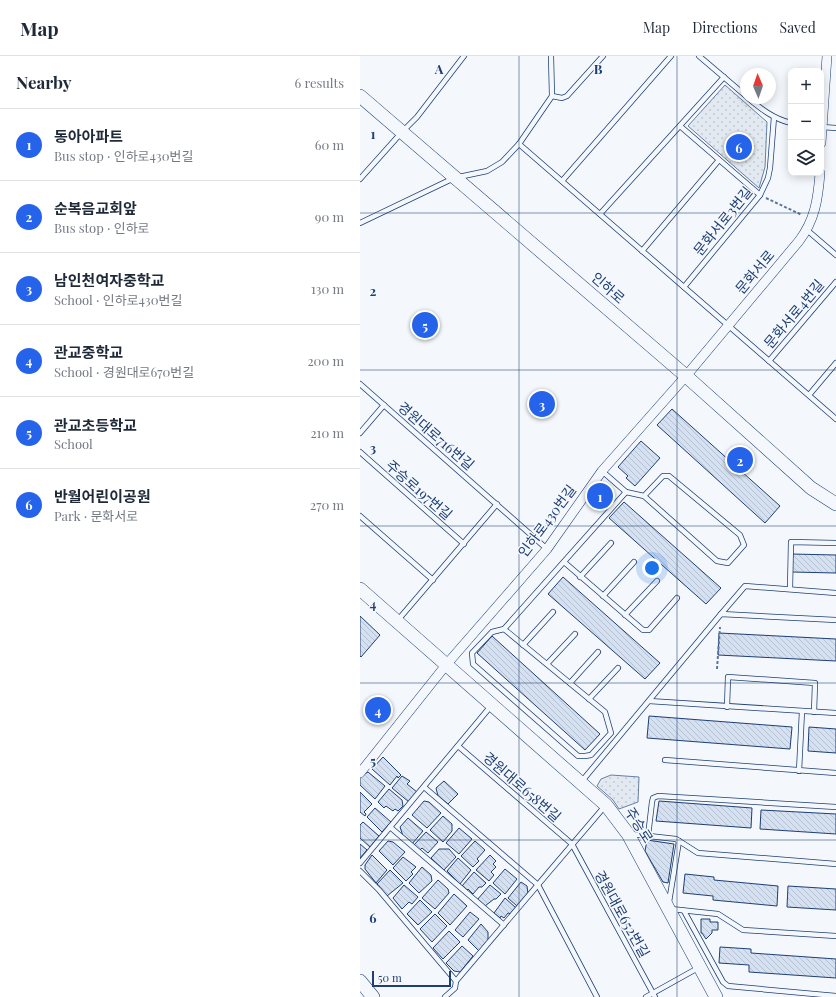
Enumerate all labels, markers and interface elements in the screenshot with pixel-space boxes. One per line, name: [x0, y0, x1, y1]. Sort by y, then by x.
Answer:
text: Map: [20, 15, 59, 41]
text: Map: [643, 18, 670, 37]
text: Directions: [692, 18, 758, 37]
text: Saved: [780, 18, 816, 37]
text: A: [434, 60, 444, 77]
text: B: [594, 60, 603, 77]
north arrow: [740, 68, 776, 104]
map controls: [788, 68, 824, 176]
button: +: [788, 68, 824, 104]
text: Nearby: [16, 71, 71, 93]
text: 6 results: [294, 74, 344, 91]
button: −: [788, 104, 824, 140]
text: 1: [371, 125, 376, 142]
text: 동아아파트: [54, 126, 123, 146]
pin: 6: [726, 132, 752, 162]
text: 1: [27, 136, 31, 153]
text: 60 m: [315, 136, 344, 153]
button: layers: [788, 140, 824, 176]
text: Bus stop · 인하로430번길: [54, 147, 193, 164]
street label: 문화서로3번길: [689, 182, 756, 259]
text: 순복음교회앞: [54, 198, 137, 218]
text: 2: [26, 208, 32, 225]
text: 90 m: [315, 208, 344, 225]
text: Bus stop · 인하로: [54, 219, 150, 236]
street label: 문화서로: [731, 246, 779, 298]
street label: 인하로: [588, 268, 629, 308]
text: 남인천여자중학교: [54, 270, 164, 290]
street label: 문화서로4번길: [759, 275, 828, 352]
text: 3: [26, 280, 32, 297]
text: 130 m: [311, 280, 344, 297]
text: 2: [370, 282, 377, 299]
text: School · 인하로430번길: [54, 291, 182, 308]
pin: 5: [412, 310, 438, 340]
text: 관교중학교: [54, 342, 123, 362]
text: 4: [26, 352, 32, 369]
text: 200 m: [307, 352, 344, 369]
text: School · 경원대로670번길: [54, 363, 194, 380]
pin: 3: [529, 389, 555, 419]
street label: 경원대로716번길: [394, 397, 479, 474]
text: 관교초등학교: [54, 415, 137, 435]
text: 5: [26, 424, 32, 441]
text: 210 m: [310, 424, 344, 441]
text: School: [54, 435, 93, 452]
text: 3: [370, 439, 376, 456]
pin: 2: [727, 445, 753, 475]
street label: 주승로197번길: [382, 455, 457, 524]
street label: 인하로430번길: [513, 481, 580, 561]
pin: 1: [587, 481, 613, 511]
text: 반월어린이공원: [54, 486, 151, 506]
text: 6: [25, 496, 33, 513]
text: 270 m: [310, 496, 344, 513]
text: Park · 문화서로: [54, 507, 138, 524]
your location: [642, 558, 662, 578]
text: 4: [370, 595, 377, 612]
pin: 4: [365, 695, 391, 725]
street label: 경원대로658번길: [479, 747, 565, 826]
text: 5: [370, 752, 376, 769]
street label: 주승로: [621, 803, 658, 846]
street label: 경원대로652번길: [591, 867, 654, 961]
text: 6: [369, 909, 377, 926]
scale bar: [372, 969, 451, 988]
text: 50 m: [378, 970, 402, 985]

